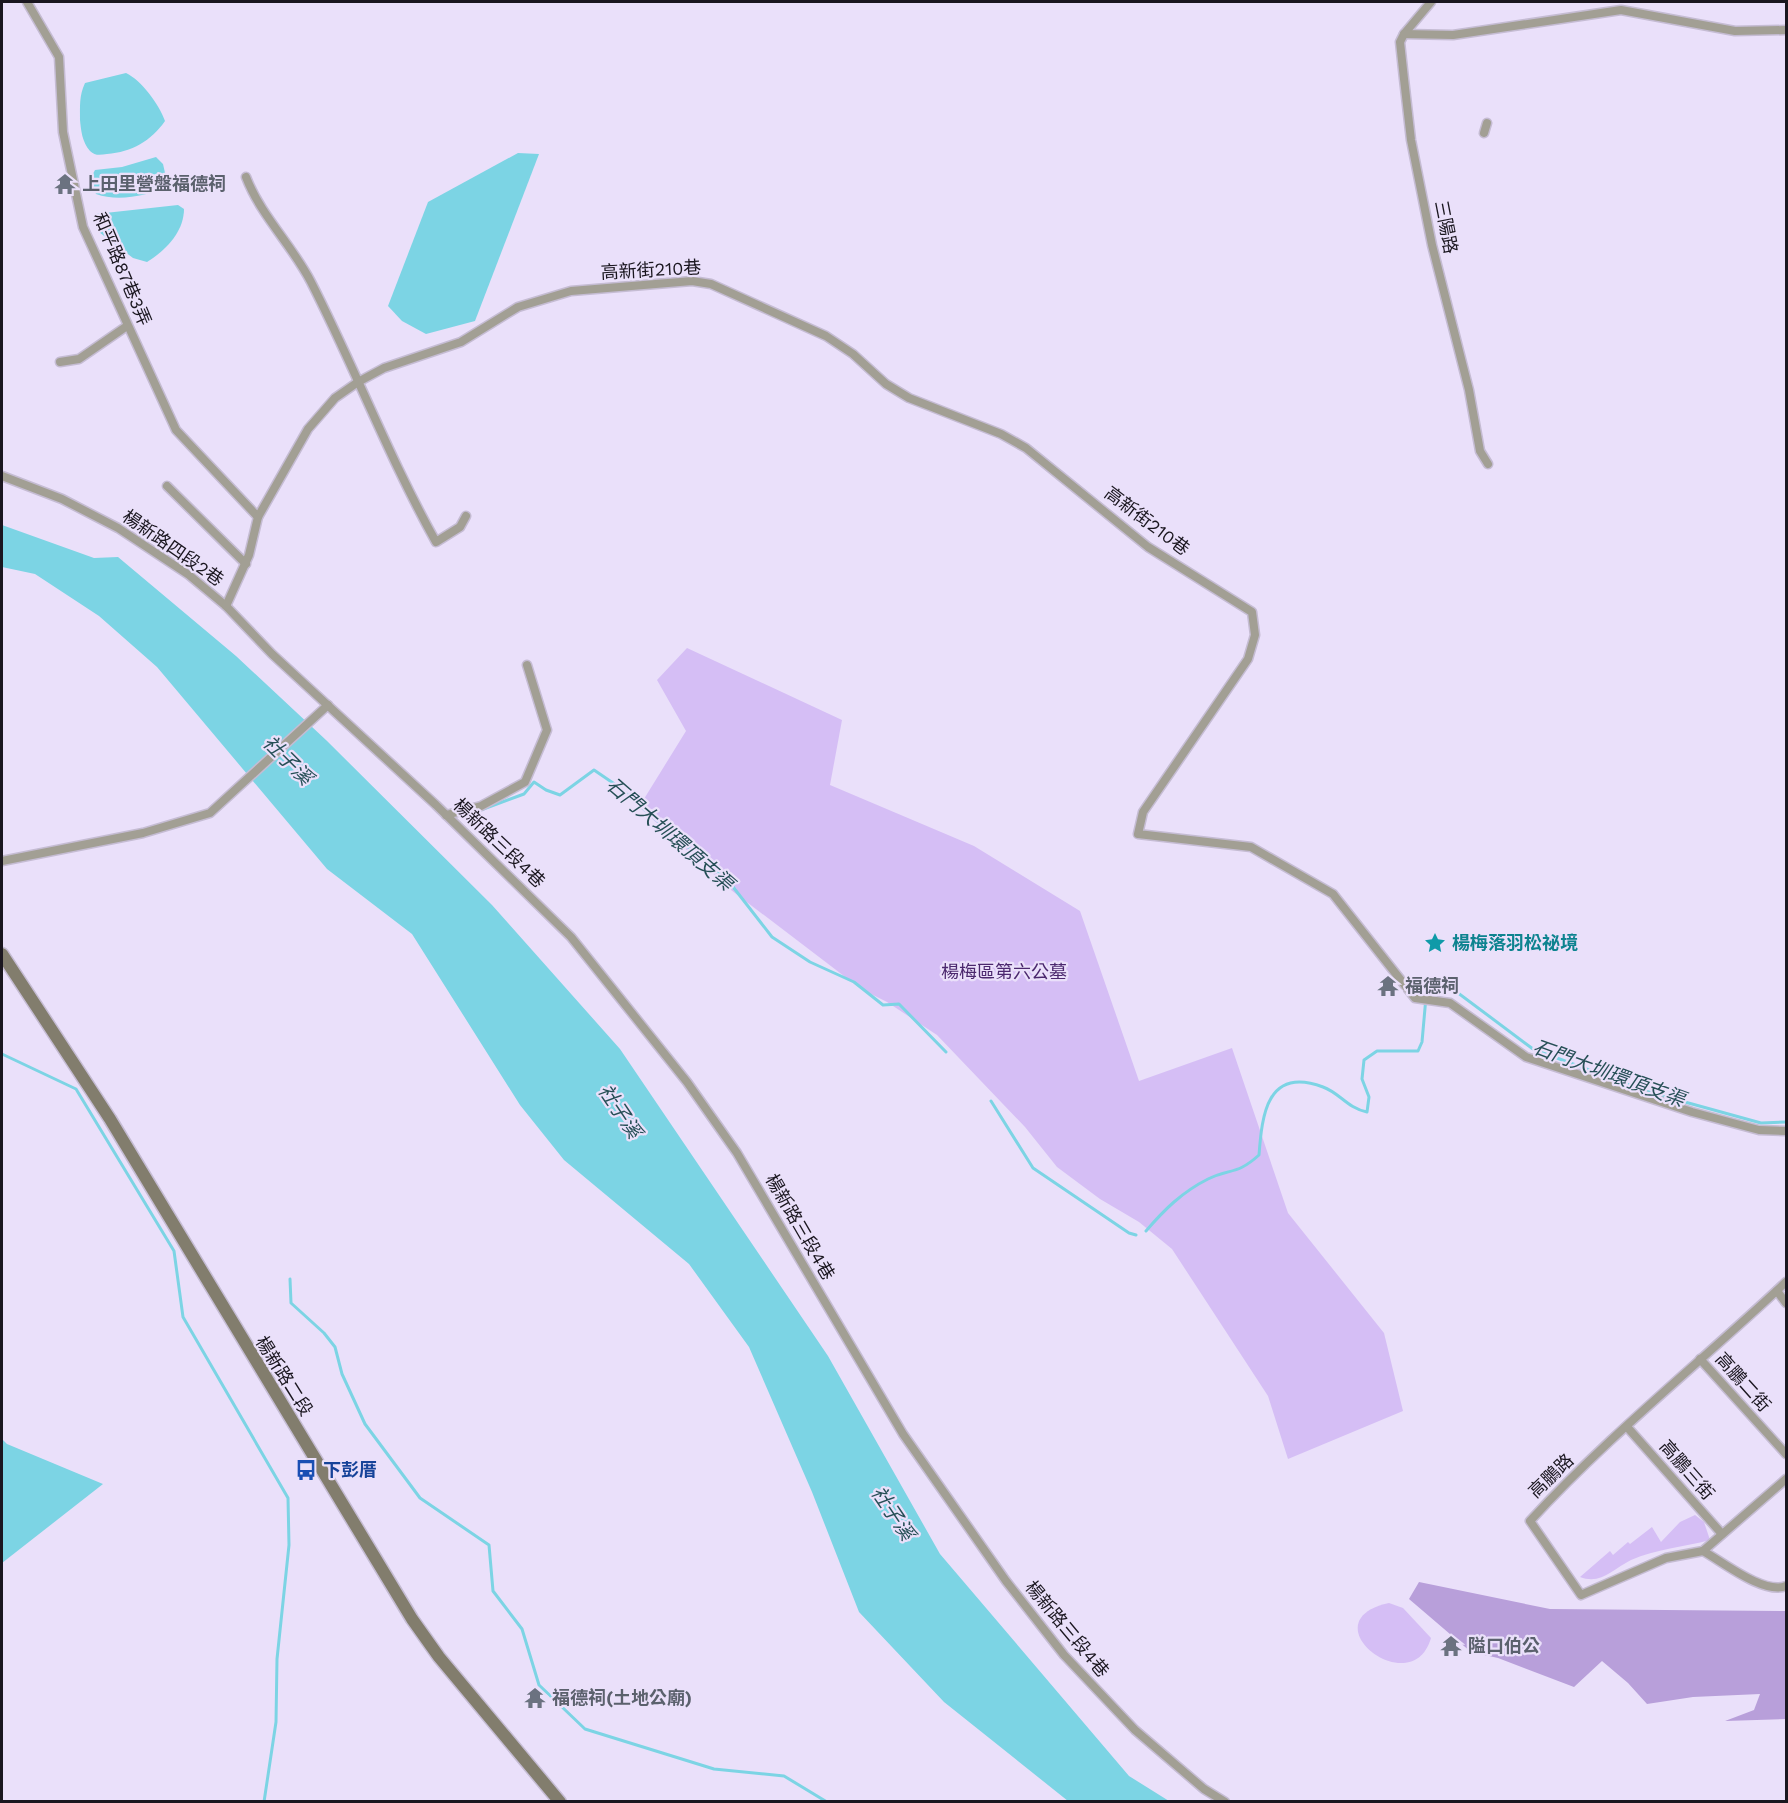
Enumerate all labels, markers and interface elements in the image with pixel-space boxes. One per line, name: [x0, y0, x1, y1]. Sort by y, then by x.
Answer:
temple icon: 上田里營盤福德祠: [53, 172, 77, 196]
place label: 上田里營盤福德祠: [82, 173, 226, 194]
street label: 三陽路: [1431, 198, 1462, 255]
street label: 和平路87巷3弄: [89, 209, 156, 329]
street label: 高新街210巷: [600, 256, 702, 283]
street label: 高新街210巷: [1101, 482, 1194, 559]
street label: 楊新路四段2巷: [119, 505, 228, 590]
water label: 社子溪: [258, 730, 320, 792]
water label: 石門大圳環頂支渠: [602, 772, 741, 898]
street label: 楊新路三段4巷: [449, 794, 549, 892]
place icon: 楊梅落羽松祕境: [1423, 931, 1447, 955]
place label: 楊梅落羽松祕境: [1452, 932, 1578, 953]
park label: 楊梅區第六公墓: [941, 961, 1067, 982]
temple icon: 福德祠: [1376, 974, 1400, 998]
place label: 福德祠: [1405, 975, 1459, 996]
water label: 石門大圳環頂支渠: [1530, 1034, 1691, 1113]
water label: 社子溪: [593, 1079, 648, 1145]
street label: 楊新路三段4巷: [762, 1170, 839, 1284]
street label: 楊新路二段: [252, 1332, 317, 1419]
street label: 高鵬二街: [1711, 1348, 1775, 1415]
street label: 高鵬三街: [1656, 1436, 1719, 1504]
street label: 高鵬路: [1524, 1449, 1577, 1502]
bus stop icon: 下彭厝: [294, 1458, 318, 1482]
place label: 下彭厝: [323, 1459, 377, 1480]
water label: 社子溪: [866, 1481, 921, 1547]
street label: 楊新路三段4巷: [1021, 1576, 1114, 1681]
temple icon: 隘口伯公: [1439, 1634, 1463, 1658]
place label: 隘口伯公: [1468, 1635, 1540, 1656]
temple icon: 福德祠(土地公廟): [523, 1686, 547, 1710]
place label: 福德祠(土地公廟): [552, 1687, 692, 1708]

